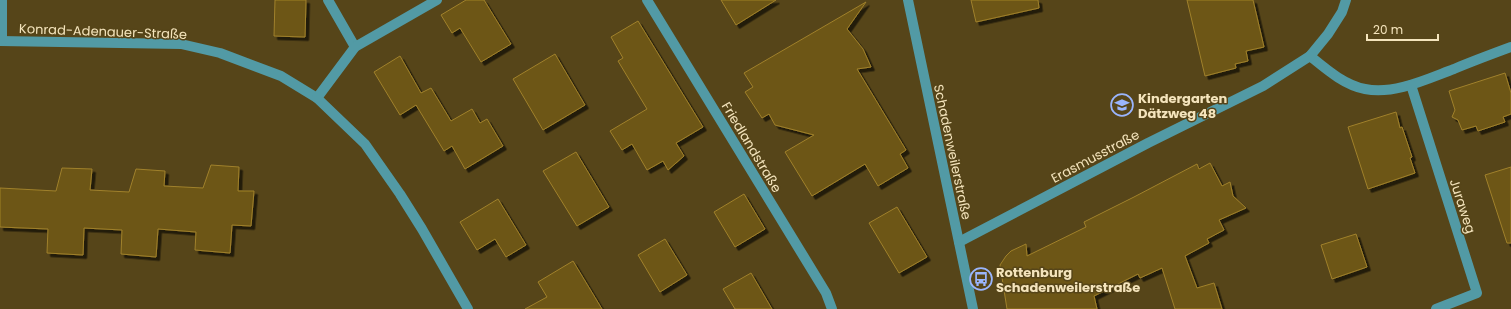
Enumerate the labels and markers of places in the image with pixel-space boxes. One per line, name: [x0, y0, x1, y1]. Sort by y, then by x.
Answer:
place label: Kindergarten Dätzweg 48: [1138, 89, 1228, 123]
school or university icon: Kindergarten Dätzweg 48: [1109, 92, 1135, 118]
place label: Rottenburg Schadenweilerstraße: [996, 263, 1140, 297]
bus stop icon: Rottenburg Schadenweilerstraße: [968, 266, 994, 292]

